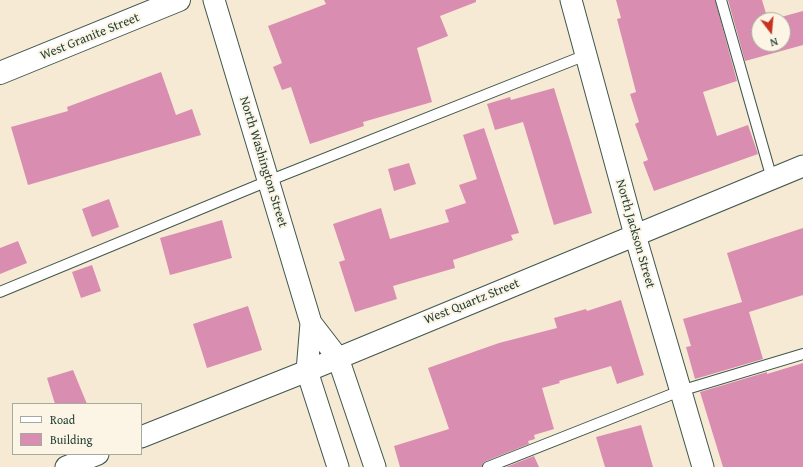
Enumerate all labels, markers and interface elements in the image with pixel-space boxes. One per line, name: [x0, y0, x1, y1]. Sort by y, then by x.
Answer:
street label: West Granite Street: [38, 10, 142, 64]
north arrow: [751, 12, 791, 52]
text: N: [768, 34, 780, 51]
street label: North Washington Street: [236, 95, 290, 229]
street label: North Jackson Street: [612, 178, 658, 290]
street label: West Quartz Street: [422, 276, 522, 328]
legend: [12, 403, 142, 455]
text: Road: [50, 411, 75, 428]
text: Building: [50, 431, 93, 448]

